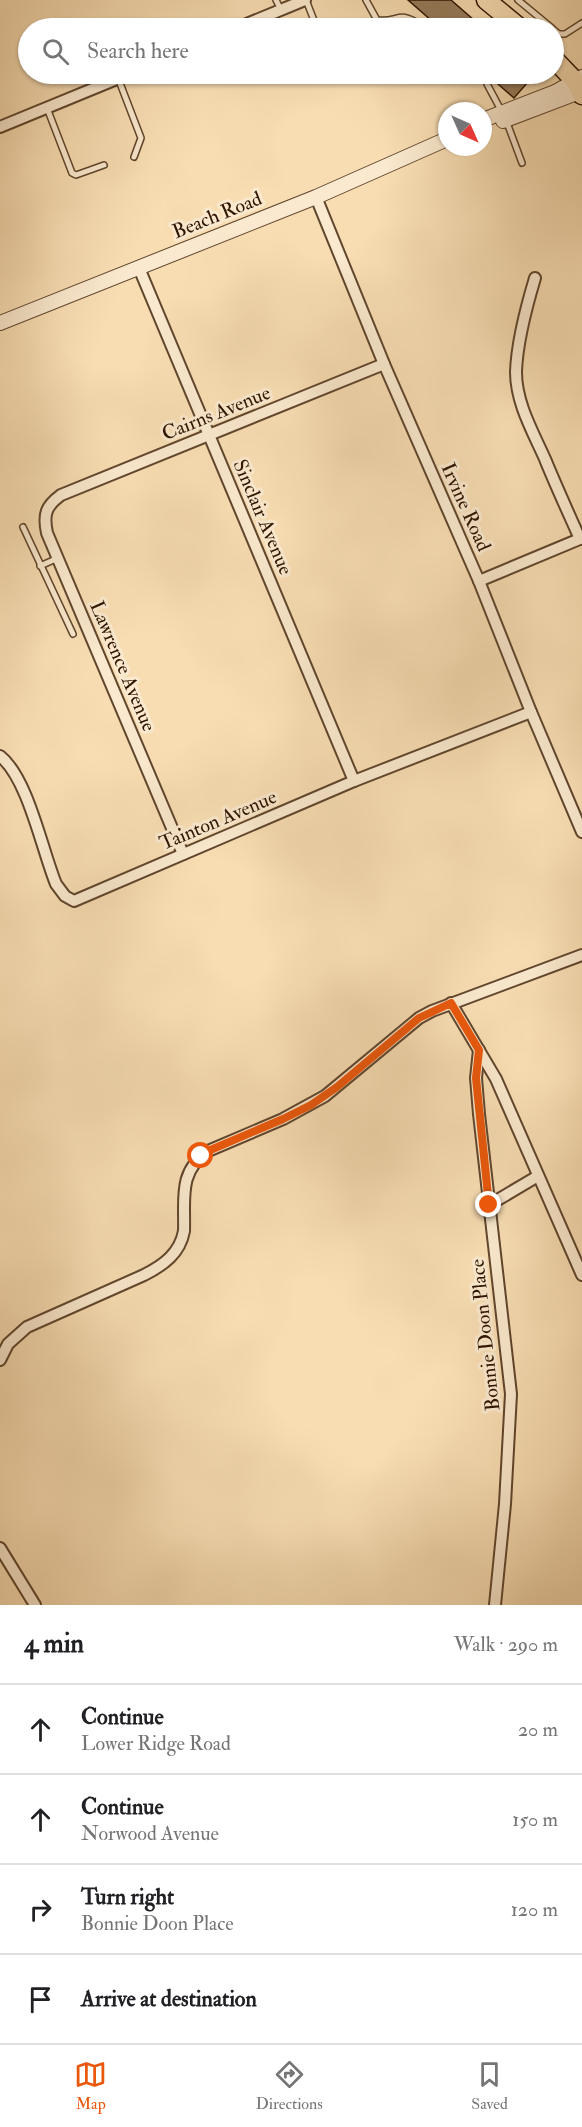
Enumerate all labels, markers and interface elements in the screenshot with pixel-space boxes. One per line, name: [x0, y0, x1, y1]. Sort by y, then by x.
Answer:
search box: [18, 18, 564, 84]
icon: search: [39, 35, 72, 68]
text: Search here: [87, 37, 189, 65]
north arrow: [438, 102, 492, 156]
street label: Beach Road: [169, 186, 266, 244]
street label: Cairns Avenue: [158, 380, 274, 446]
street label: Sinclair Avenue: [227, 456, 299, 578]
street label: Irvine Road: [435, 459, 497, 555]
street label: Lawrence Avenue: [84, 597, 162, 735]
street label: Tainton Avenue: [156, 784, 280, 856]
route start: [187, 1142, 213, 1168]
route end: [475, 1191, 501, 1217]
street label: Bonnie Doon Place: [465, 1258, 505, 1412]
text: 4 min: [24, 1628, 84, 1660]
text: Walk · 290 m: [454, 1632, 558, 1657]
text: Continue: [81, 1703, 164, 1731]
icon: ahead: [24, 1713, 57, 1746]
text: 20 m: [518, 1717, 558, 1742]
text: Lower Ridge Road: [81, 1731, 231, 1756]
text: Continue: [81, 1793, 164, 1821]
icon: ahead: [24, 1803, 57, 1836]
text: 150 m: [512, 1807, 558, 1832]
text: Norwood Avenue: [81, 1821, 219, 1846]
text: Turn right: [81, 1883, 174, 1911]
icon: right: [24, 1893, 57, 1926]
text: 120 m: [511, 1897, 558, 1922]
text: Bonnie Doon Place: [81, 1911, 234, 1936]
icon: arrive: [24, 1983, 57, 2016]
text: Arrive at destination: [81, 1985, 257, 2013]
tab: Map: [74, 2058, 107, 2114]
tab: Directions: [256, 2058, 323, 2114]
tab: Saved: [471, 2058, 508, 2114]

